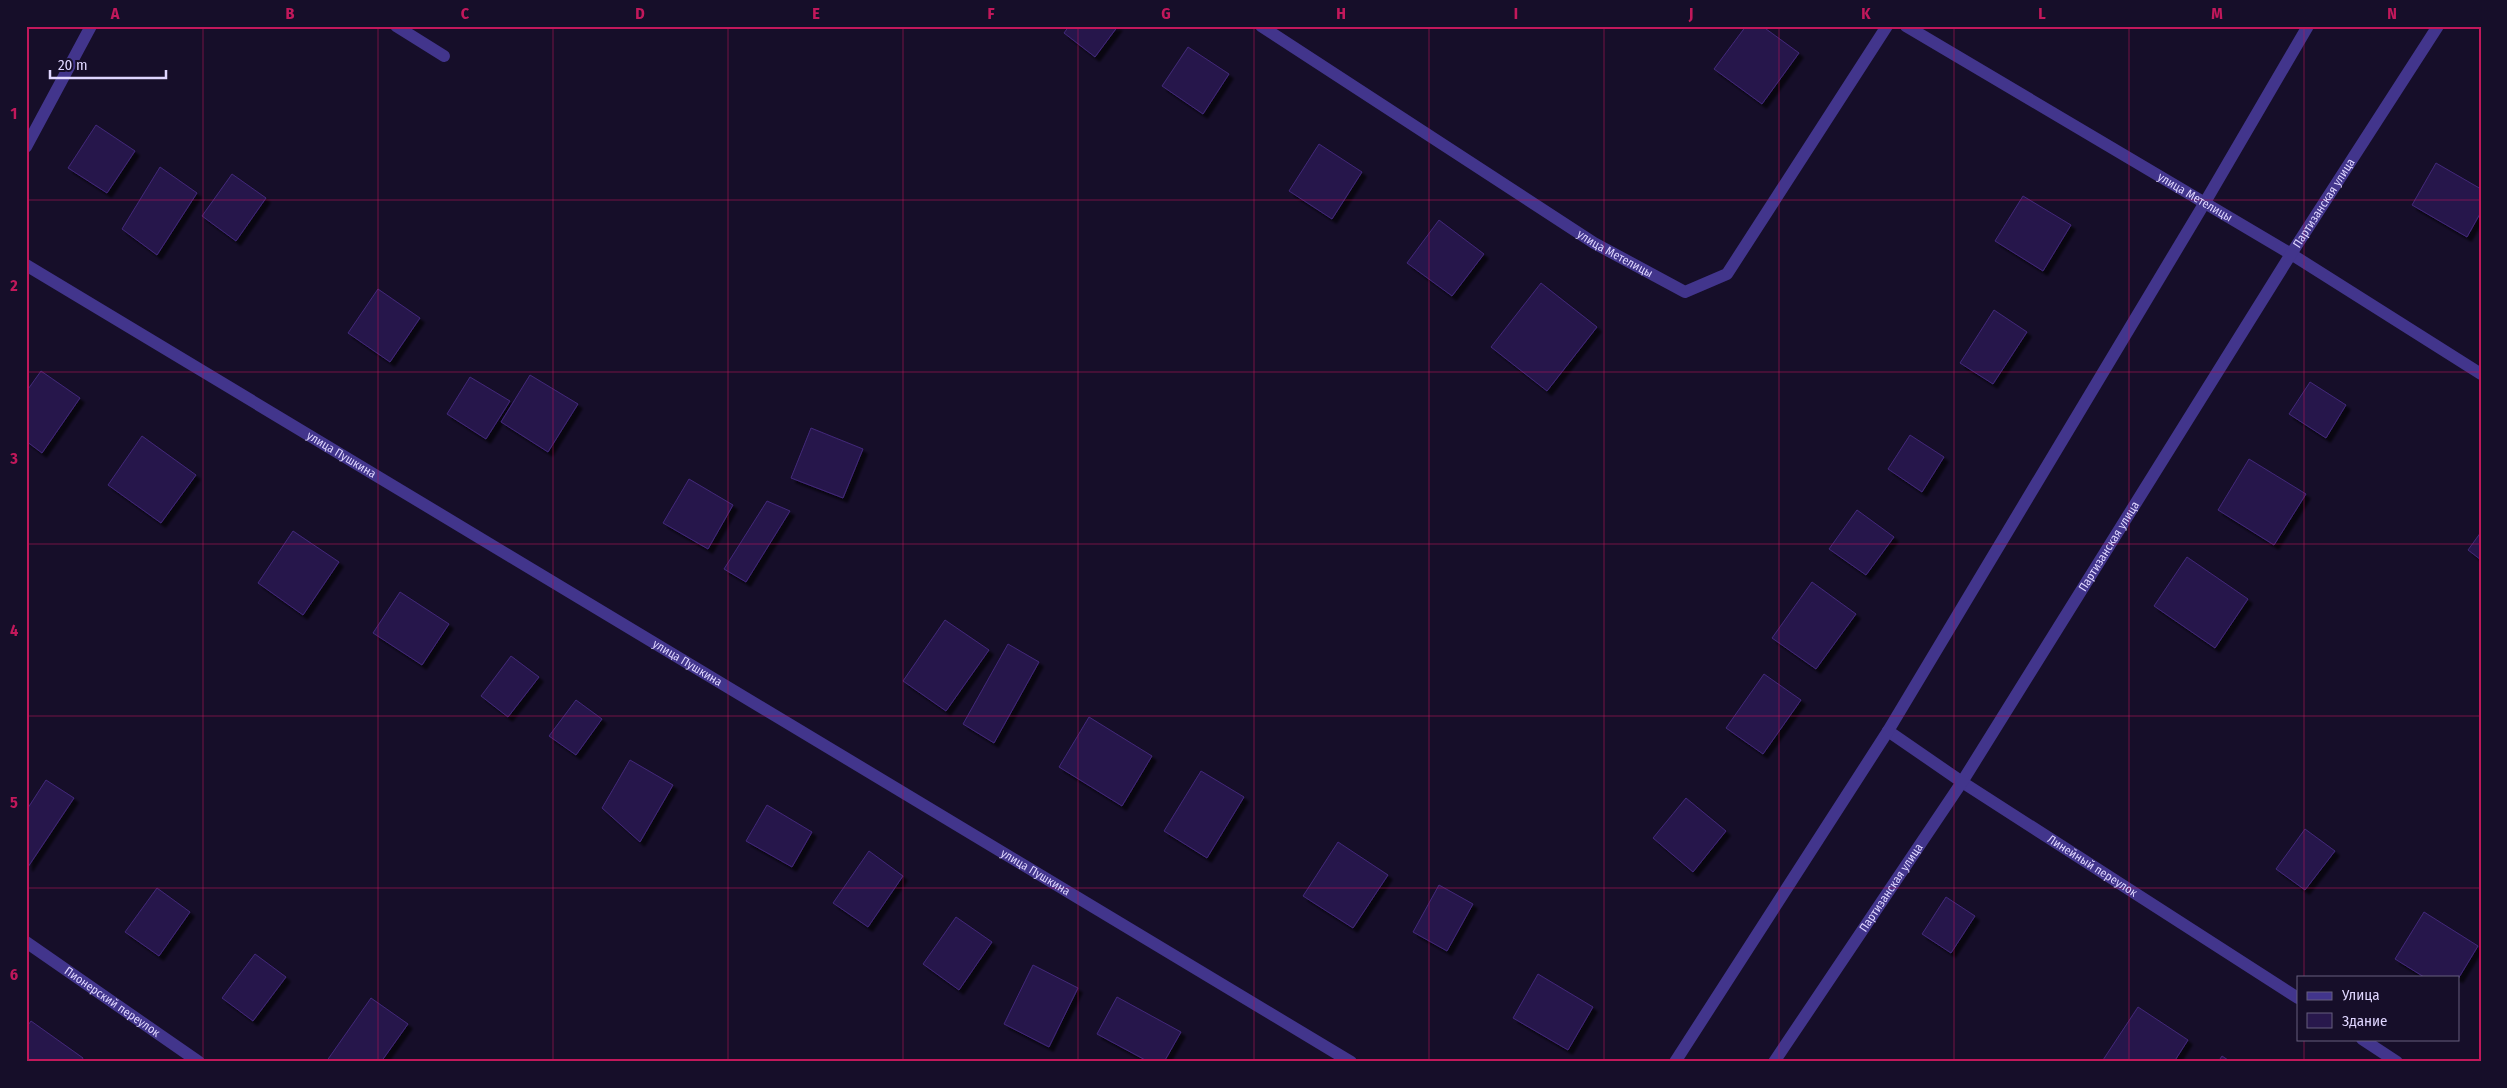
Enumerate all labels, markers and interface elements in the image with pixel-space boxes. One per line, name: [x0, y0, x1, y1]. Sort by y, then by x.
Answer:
text: A: [110, 4, 120, 23]
text: B: [286, 4, 295, 23]
text: C: [461, 4, 470, 23]
text: D: [635, 4, 645, 23]
text: E: [812, 4, 820, 23]
text: F: [987, 4, 995, 23]
text: G: [1161, 4, 1171, 23]
text: H: [1336, 4, 1346, 23]
text: I: [1514, 4, 1518, 23]
text: J: [1688, 4, 1693, 23]
text: K: [1861, 4, 1871, 23]
text: L: [2038, 4, 2046, 23]
text: M: [2211, 4, 2223, 23]
text: N: [2387, 4, 2397, 23]
scale bar: [50, 48, 166, 80]
text: 20 m: [58, 56, 88, 74]
text: 1: [11, 104, 17, 123]
street label: Партизанская улица: [2290, 156, 2358, 250]
street label: улица Метелицы: [2155, 170, 2235, 225]
street label: улица Метелицы: [1574, 227, 1655, 280]
text: 2: [9, 276, 18, 295]
street label: улица Пушкина: [304, 428, 379, 481]
text: 3: [9, 449, 18, 468]
street label: Партизанская улица: [2076, 499, 2142, 594]
text: 4: [10, 621, 18, 640]
street label: улица Пушкина: [650, 637, 725, 689]
text: 5: [10, 793, 18, 812]
street label: Линейный переулок: [2045, 832, 2140, 900]
street label: Партизанская улица: [1856, 841, 1926, 935]
street label: улица Пушкина: [998, 846, 1073, 898]
street label: Пионерский переулок: [62, 964, 163, 1040]
text: 6: [10, 965, 18, 984]
legend: [2297, 976, 2460, 1040]
text: Улица: [2341, 986, 2380, 1004]
text: Здание: [2342, 1012, 2388, 1030]

